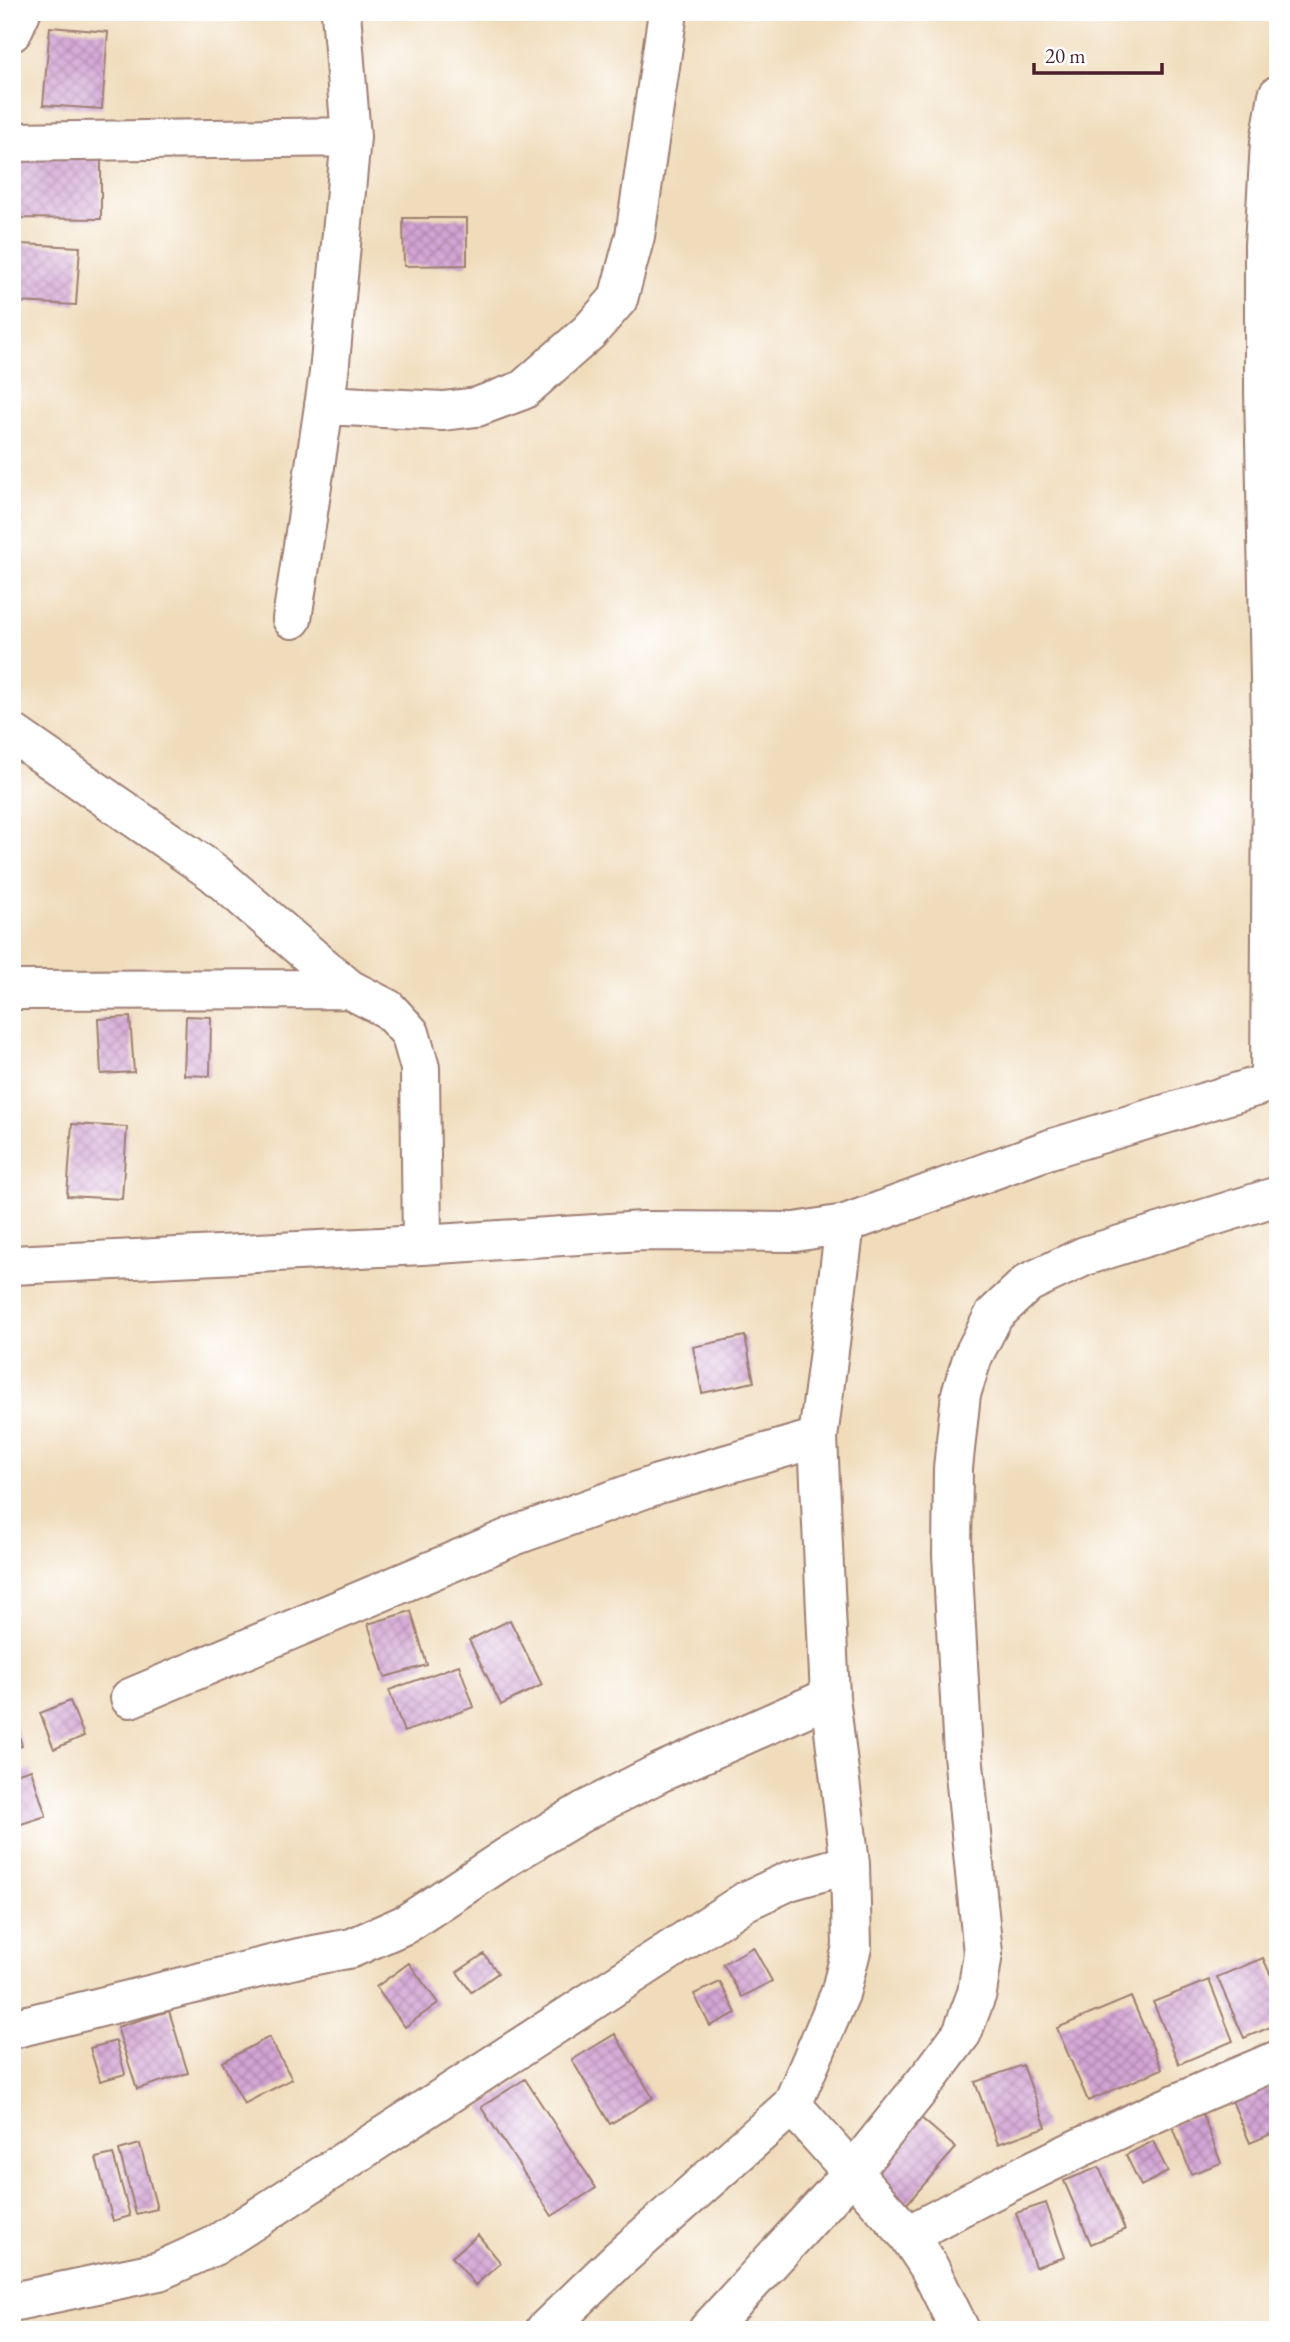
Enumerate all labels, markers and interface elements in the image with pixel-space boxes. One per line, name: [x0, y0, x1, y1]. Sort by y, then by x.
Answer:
scale bar: [1034, 32, 1162, 76]
text: 20 m: [1045, 42, 1086, 69]

